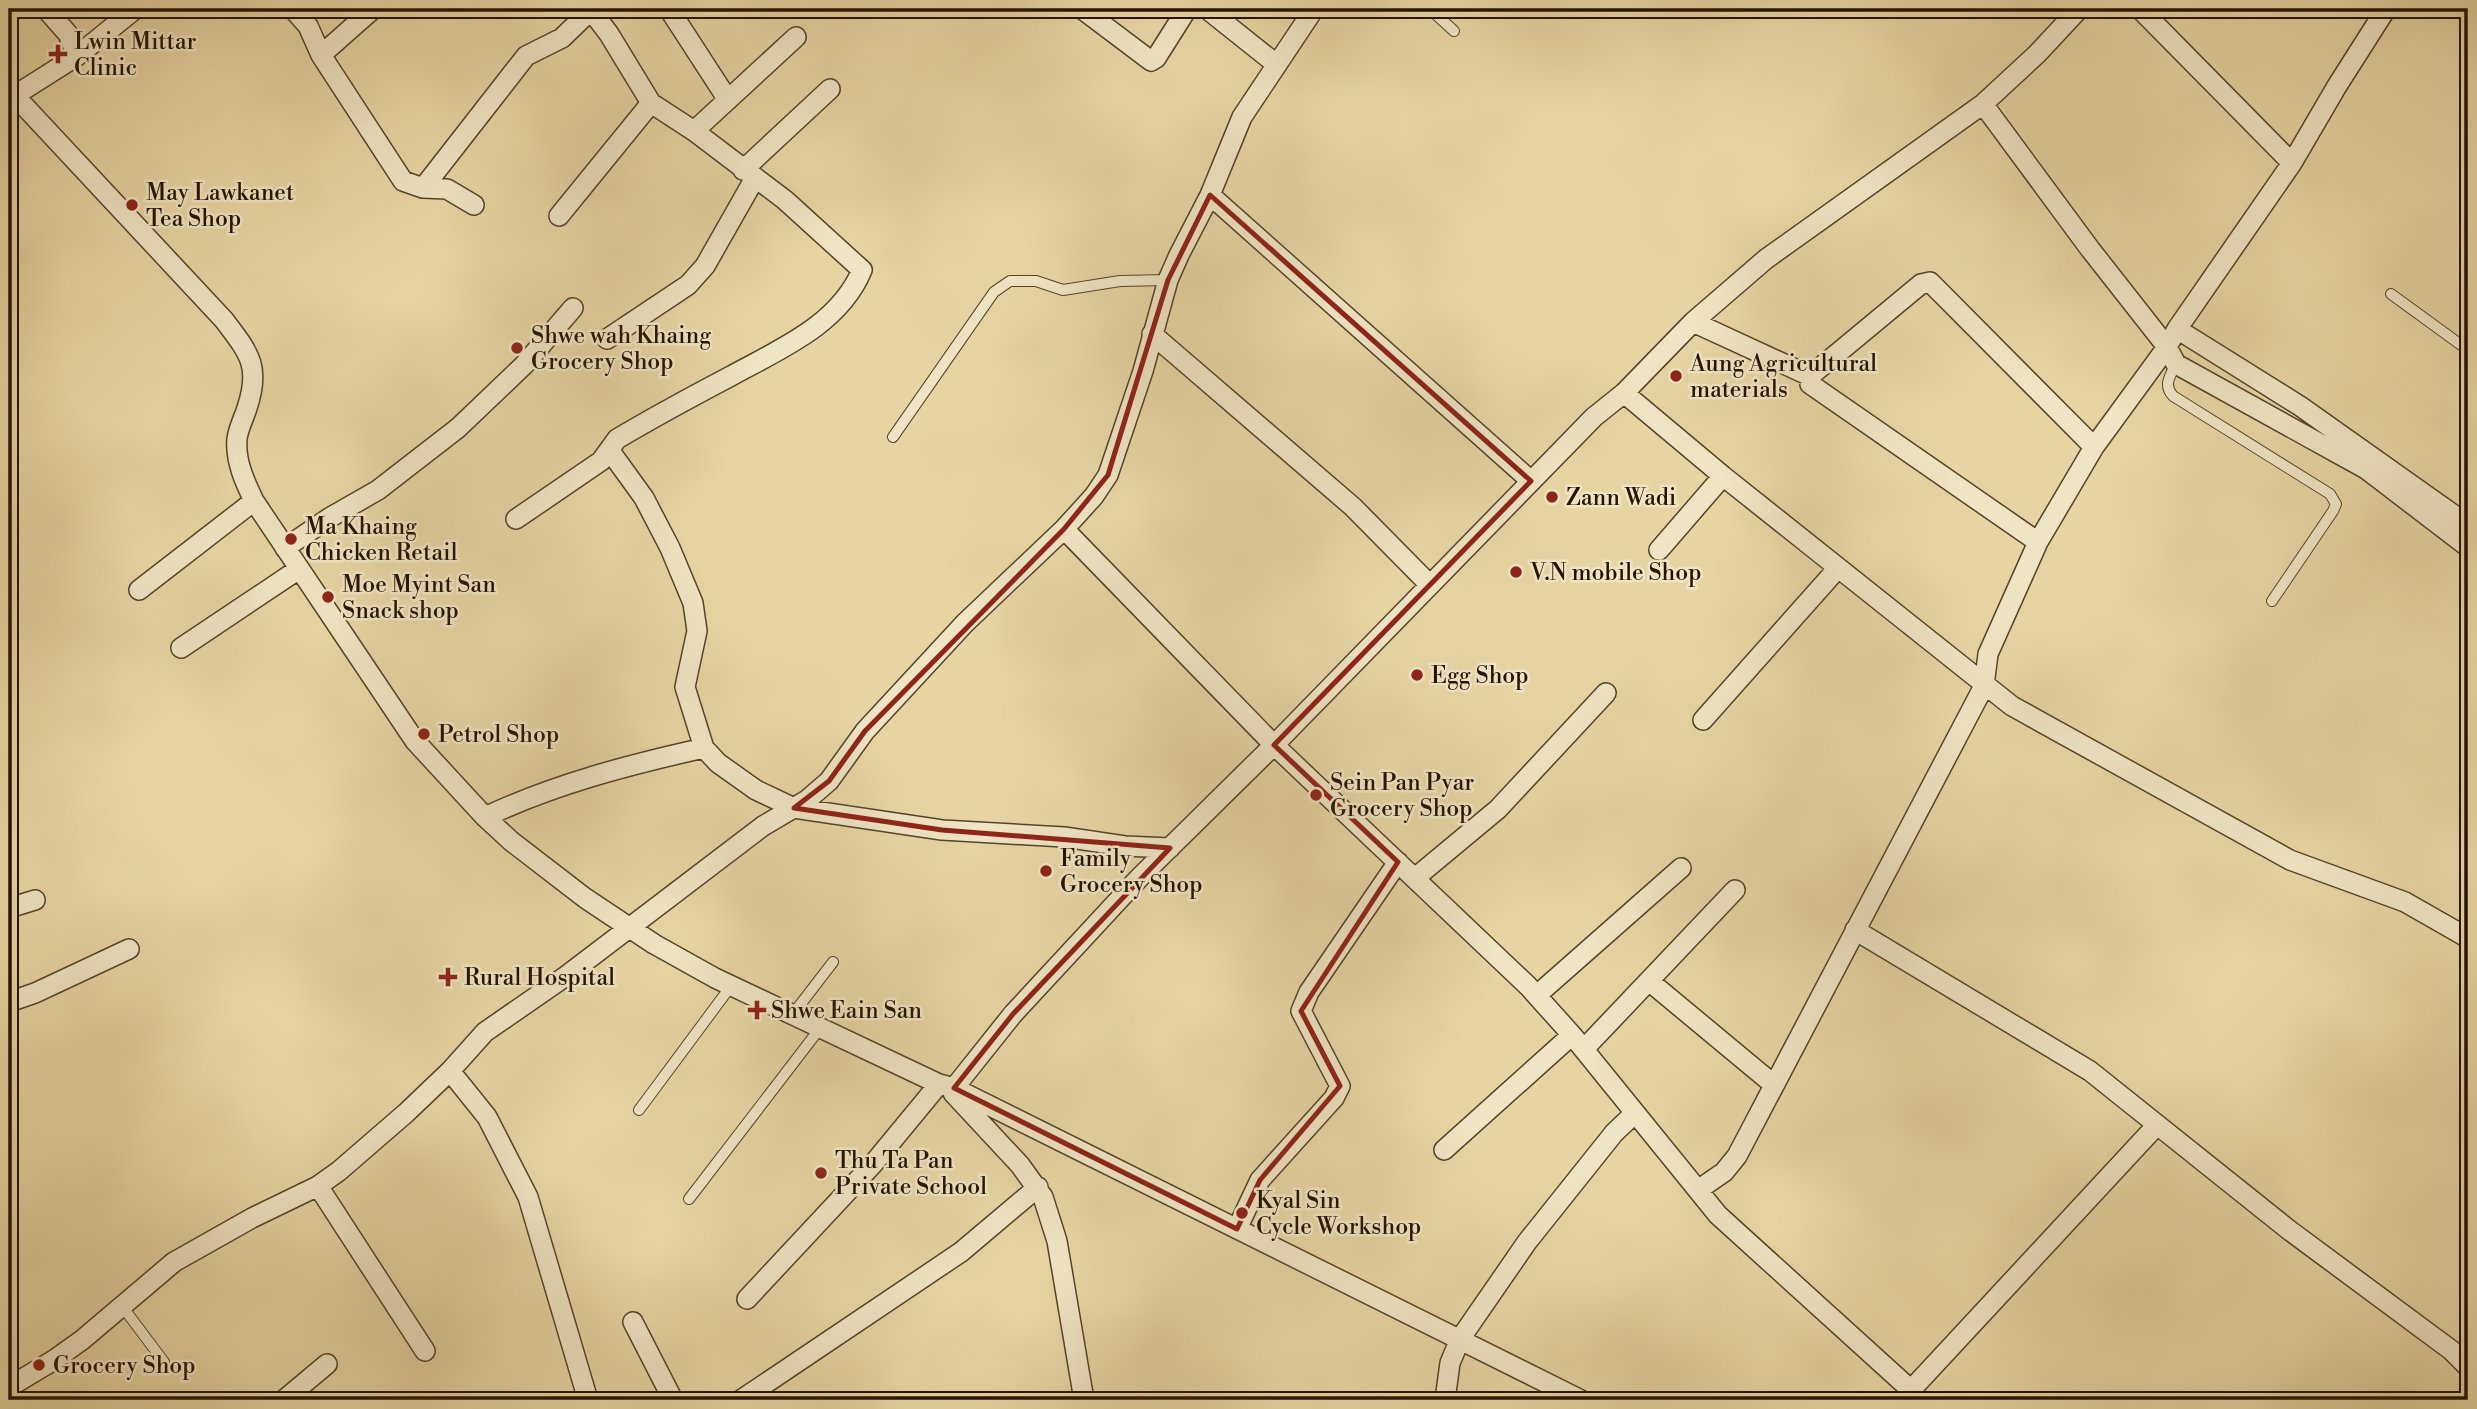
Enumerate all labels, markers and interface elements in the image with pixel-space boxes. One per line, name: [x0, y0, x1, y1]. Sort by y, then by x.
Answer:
place label: Lwin Mittar Clinic: [74, 28, 197, 82]
marker: Lwin Mittar Clinic: [48, 44, 68, 64]
place label: May Lawkanet Tea Shop: [146, 179, 294, 233]
marker: May Lawkanet Tea Shop: [124, 197, 140, 213]
place label: Shwe wah Khaing Grocery Shop: [531, 322, 711, 376]
marker: Shwe wah Khaing Grocery Shop: [509, 340, 525, 356]
place label: Aung Agricultural materials: [1689, 350, 1877, 404]
marker: Aung Agricultural materials: [1668, 368, 1684, 384]
place label: Zann Wadi: [1566, 484, 1676, 512]
marker: Zann Wadi: [1544, 489, 1560, 505]
place label: Ma Khaing Chicken Retail: [305, 513, 458, 567]
marker: Ma Khaing Chicken Retail: [283, 531, 299, 547]
place label: V.N mobile Shop: [1529, 559, 1702, 587]
marker: V.N mobile Shop: [1508, 564, 1524, 580]
place label: Moe Myint San Snack shop: [342, 571, 496, 625]
marker: Moe Myint San Snack shop: [320, 589, 336, 605]
place label: Egg Shop: [1431, 662, 1529, 690]
marker: Egg Shop: [1409, 667, 1425, 683]
place label: Petrol Shop: [438, 721, 559, 749]
marker: Petrol Shop: [416, 726, 432, 742]
place label: Sein Pan Pyar Grocery Shop: [1330, 769, 1474, 823]
marker: Sein Pan Pyar Grocery Shop: [1308, 787, 1324, 803]
place label: Family Grocery Shop: [1060, 845, 1203, 899]
marker: Family Grocery Shop: [1038, 863, 1054, 879]
place label: Rural Hospital: [464, 964, 615, 992]
marker: Rural Hospital: [438, 967, 458, 987]
place label: Shwe Eain San: [771, 997, 922, 1025]
marker: Shwe Eain San: [749, 1002, 765, 1018]
place label: Thu Ta Pan Private School: [835, 1147, 987, 1201]
marker: Thu Ta Pan Private School: [813, 1165, 829, 1181]
place label: Kyal Sin Cycle Workshop: [1256, 1187, 1421, 1241]
marker: Kyal Sin Cycle Workshop: [1234, 1205, 1250, 1221]
place label: Grocery Shop: [53, 1352, 196, 1380]
marker: Grocery Shop: [31, 1357, 47, 1373]

